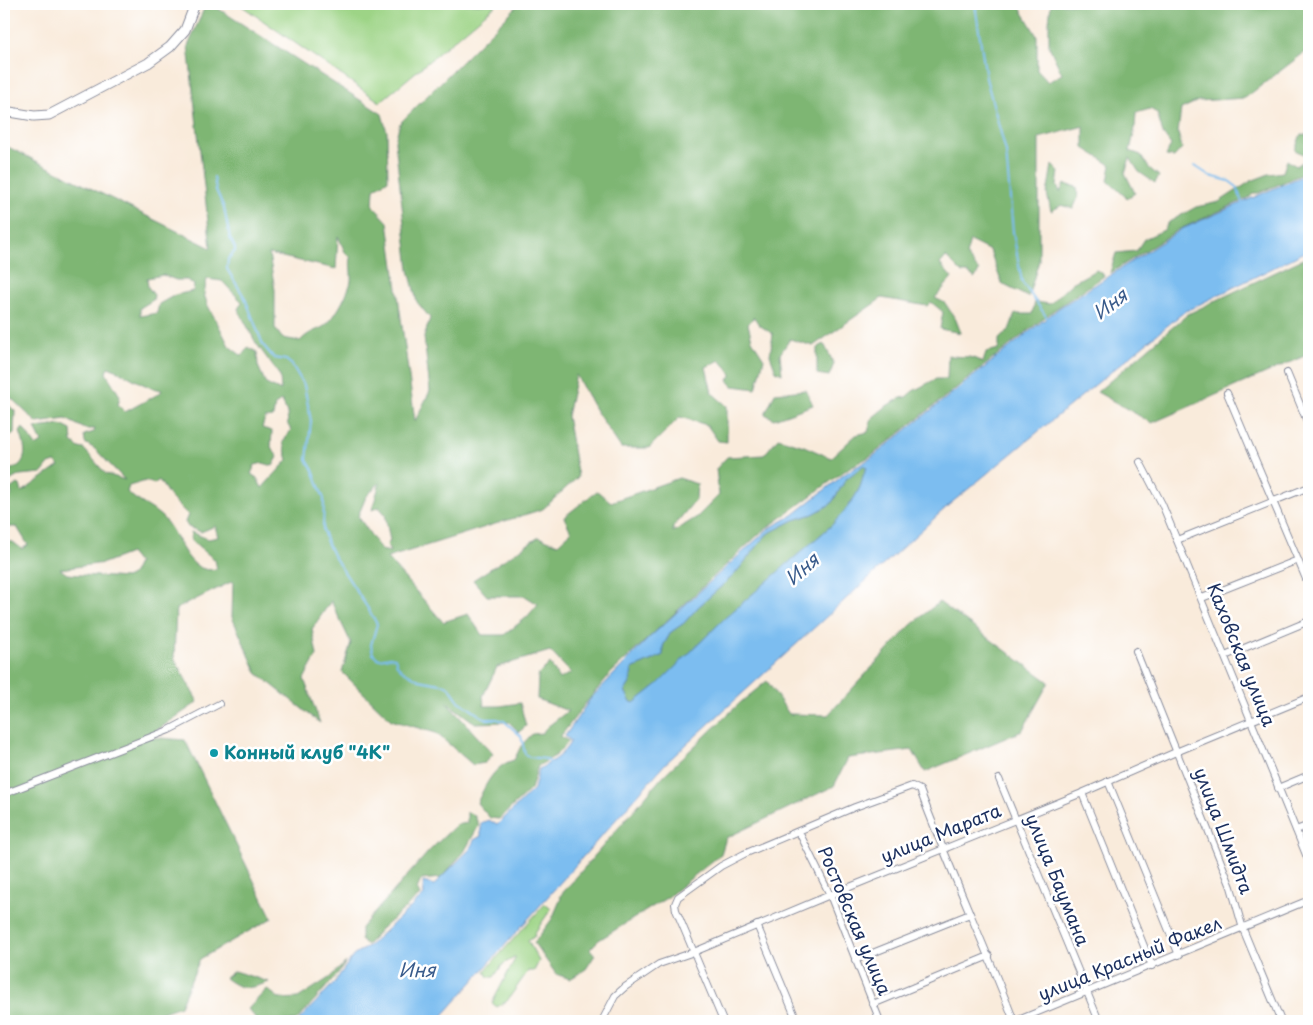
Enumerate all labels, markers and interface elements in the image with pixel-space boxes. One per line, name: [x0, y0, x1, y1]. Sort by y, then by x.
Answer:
water label: Иня: [1086, 280, 1134, 326]
water label: Иня: [778, 544, 826, 591]
street label: Каховская улица: [1201, 579, 1284, 731]
place label: Конный клуб "4К": [224, 738, 390, 765]
marker: Конный клуб "4К": [208, 747, 220, 759]
street label: улица Шмидта: [1188, 763, 1261, 898]
street label: улица Марата: [876, 796, 1005, 869]
street label: улица Баумана: [1020, 809, 1097, 950]
street label: Ростовская улица: [812, 842, 899, 1000]
street label: улица Красный Факел: [1034, 908, 1225, 1007]
water label: Иня: [398, 955, 437, 983]

